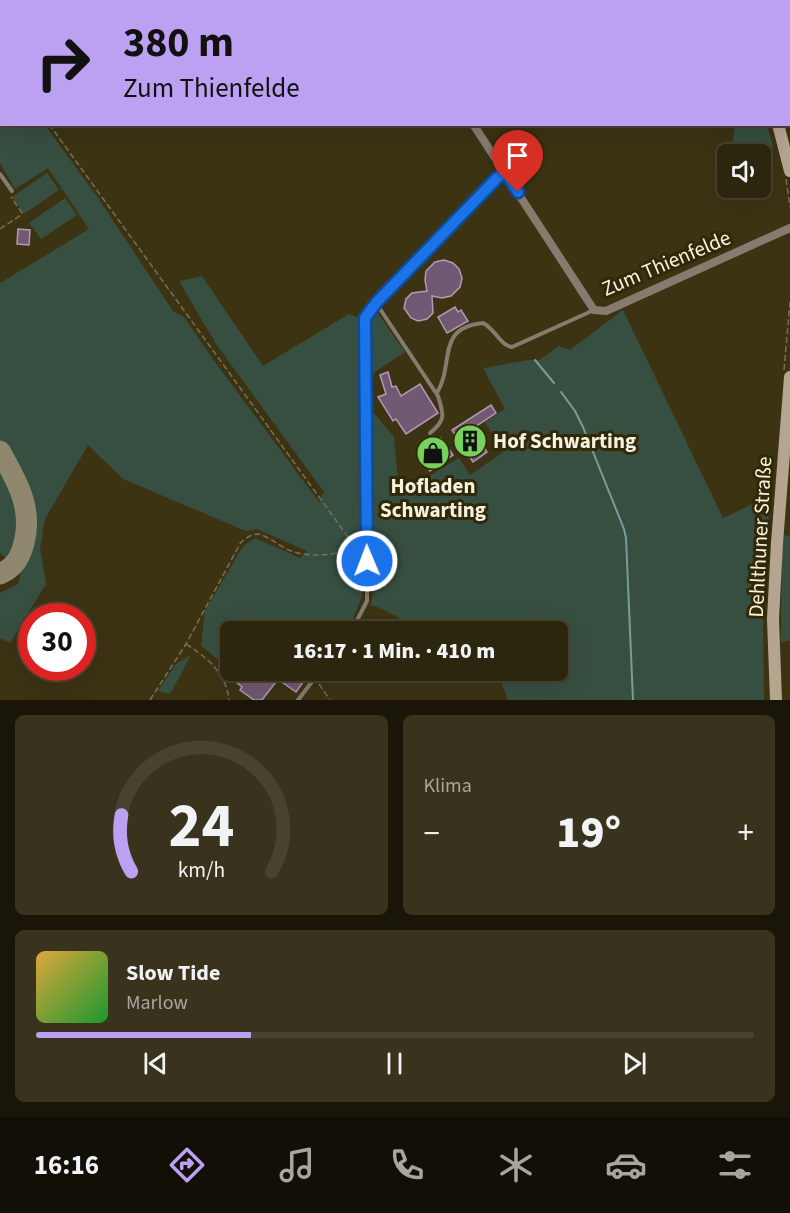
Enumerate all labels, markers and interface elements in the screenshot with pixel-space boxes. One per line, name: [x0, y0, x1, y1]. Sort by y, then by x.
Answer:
text: 380 m: [123, 13, 234, 73]
icon: right: [24, 24, 102, 102]
text: Zum Thienfelde: [123, 69, 300, 108]
pin: [492, 130, 543, 192]
icon: arrive: [501, 139, 534, 172]
map controls: [717, 144, 771, 198]
button: sound: [717, 144, 771, 198]
street label: Zum Thienfelde: [597, 222, 735, 304]
building icon: Hof Schwarting: [452, 423, 488, 459]
place label: Hof Schwarting: [493, 426, 636, 456]
shop icon: Hofladen Schwarting: [415, 435, 451, 471]
street label: Dehlthuner Straße: [741, 456, 779, 618]
place label: Hofladen Schwarting: [380, 471, 486, 525]
position arrow: [335, 529, 399, 593]
speed limit sign: 30: [18, 603, 96, 681]
text: 16:17 · 1 Min. · 410 m: [293, 635, 495, 667]
text: Klima: [424, 772, 472, 800]
text: 24: [168, 782, 234, 871]
text: 19°: [556, 801, 621, 865]
text: −: [424, 810, 440, 857]
text: +: [738, 810, 754, 857]
text: km/h: [177, 855, 225, 886]
text: Slow Tide: [126, 957, 220, 989]
text: Marlow: [126, 989, 188, 1017]
icon: previous: [139, 1047, 172, 1080]
icon: pause: [378, 1047, 411, 1080]
icon: next: [618, 1047, 651, 1080]
icon: directions: [166, 1144, 208, 1186]
icon: music: [276, 1144, 318, 1186]
icon: phone: [386, 1144, 428, 1186]
icon: climate: [495, 1144, 537, 1186]
icon: car: [605, 1144, 647, 1186]
icon: filters: [714, 1144, 756, 1186]
text: 16:16: [34, 1146, 99, 1185]

